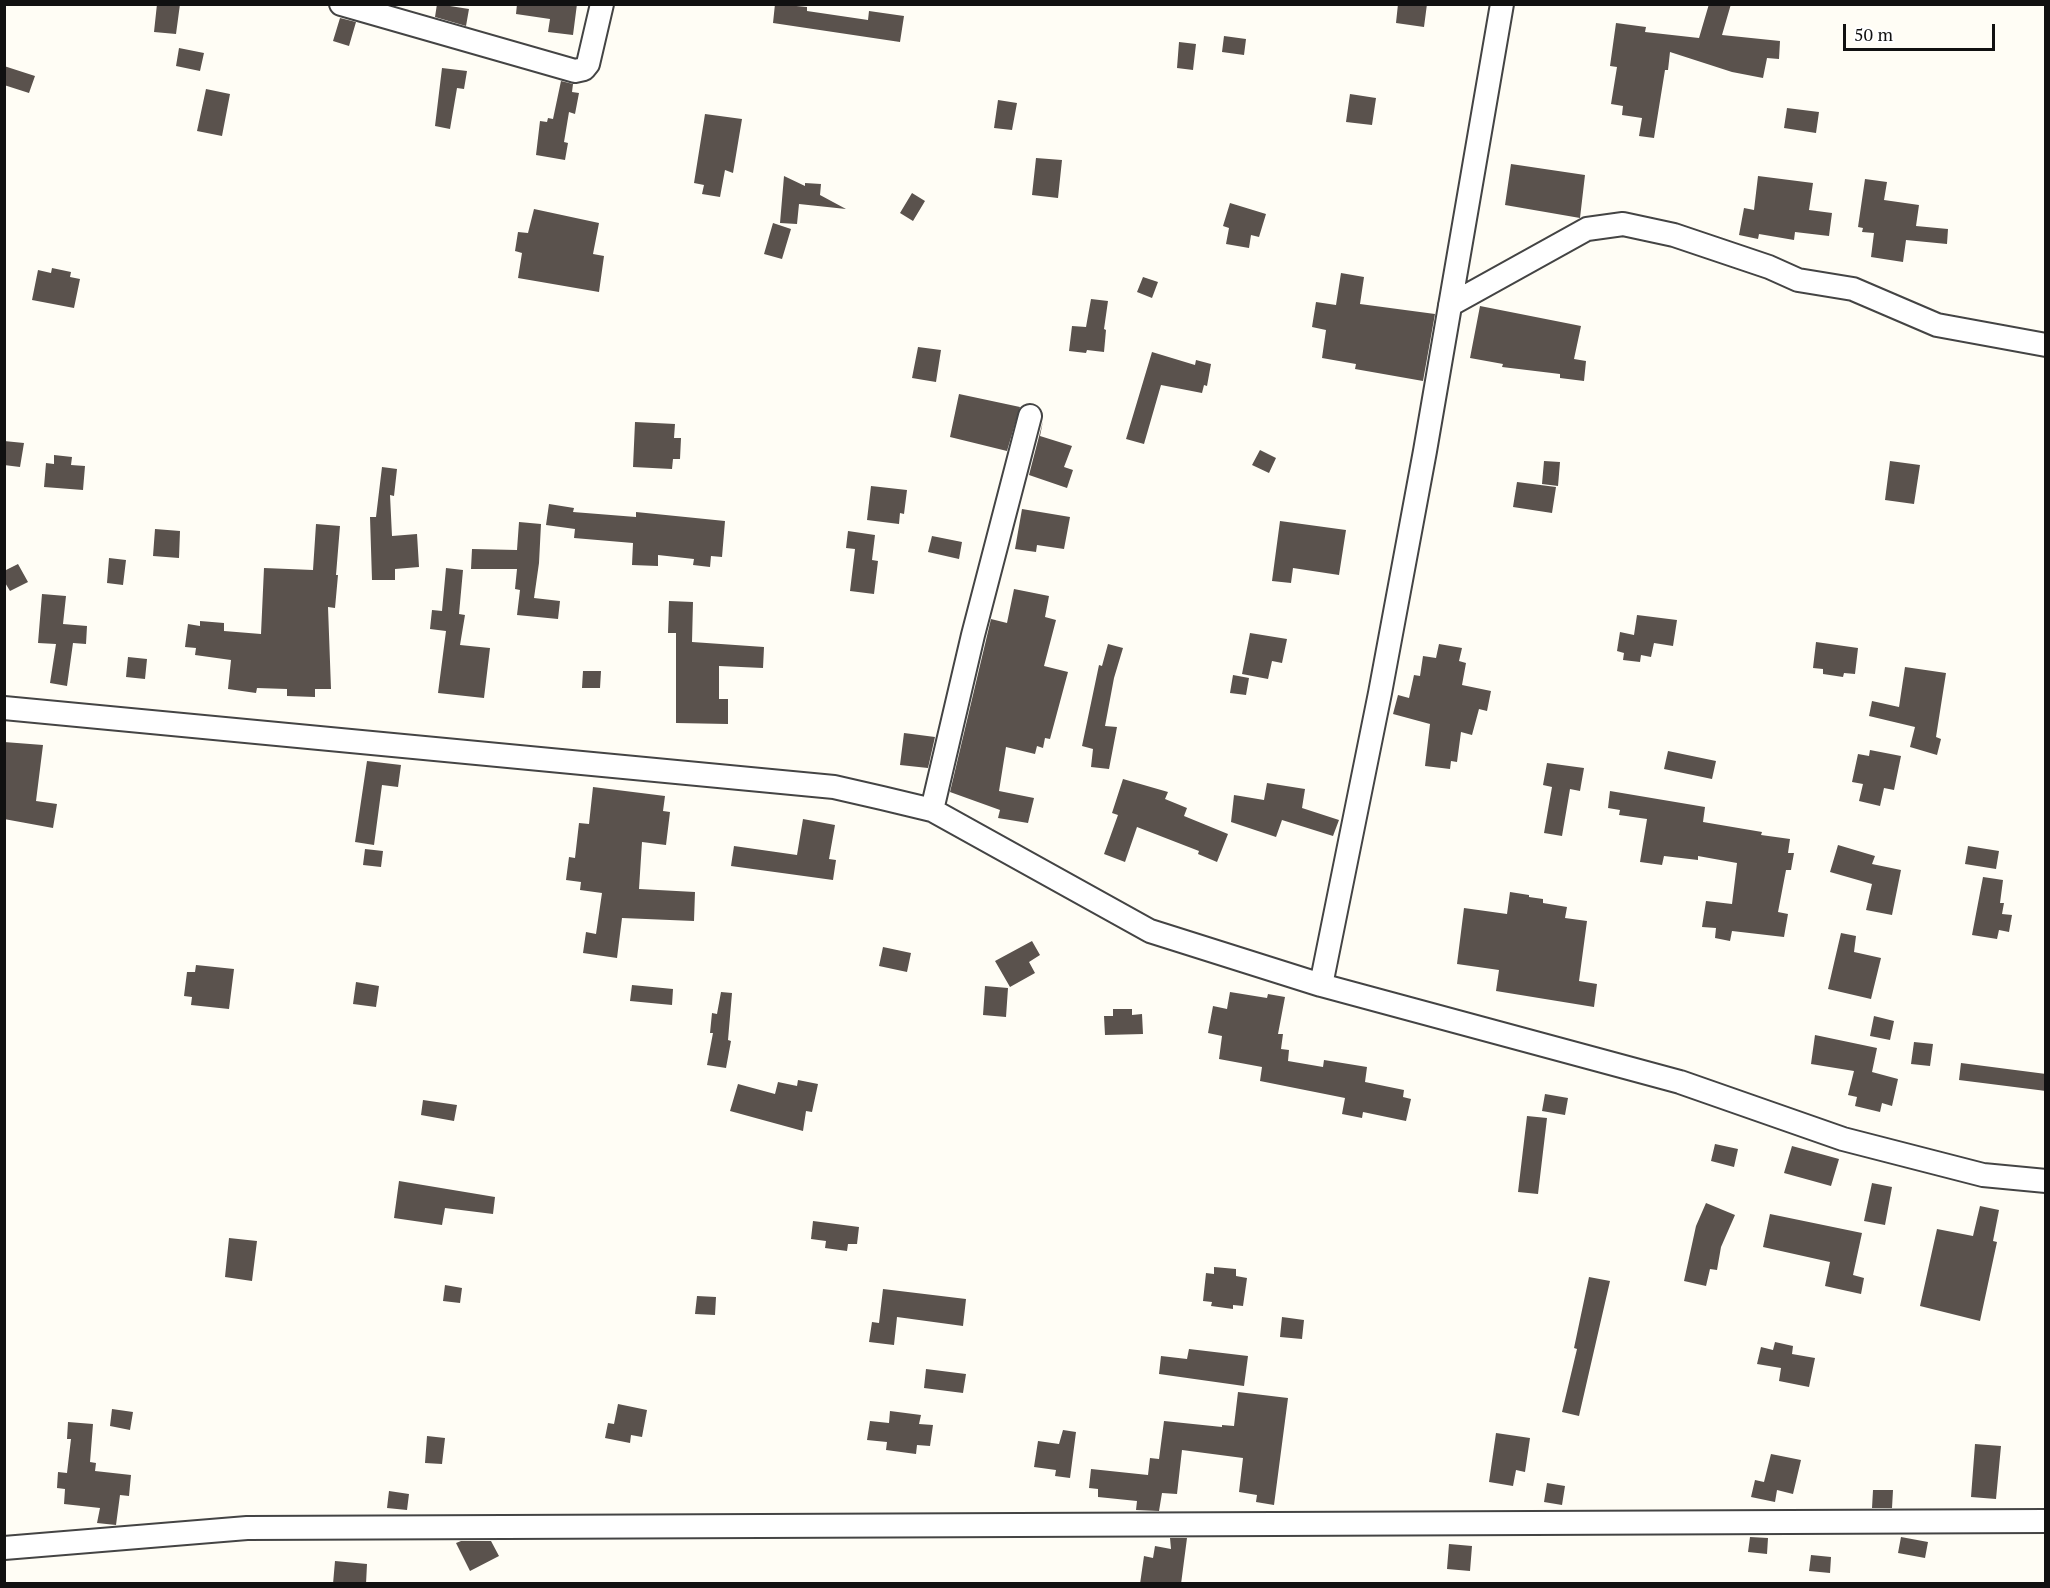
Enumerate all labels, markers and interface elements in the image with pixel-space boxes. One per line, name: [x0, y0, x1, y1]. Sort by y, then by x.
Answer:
scale bar: [1846, 12, 1998, 50]
text: 50 m: [1854, 22, 1893, 46]

